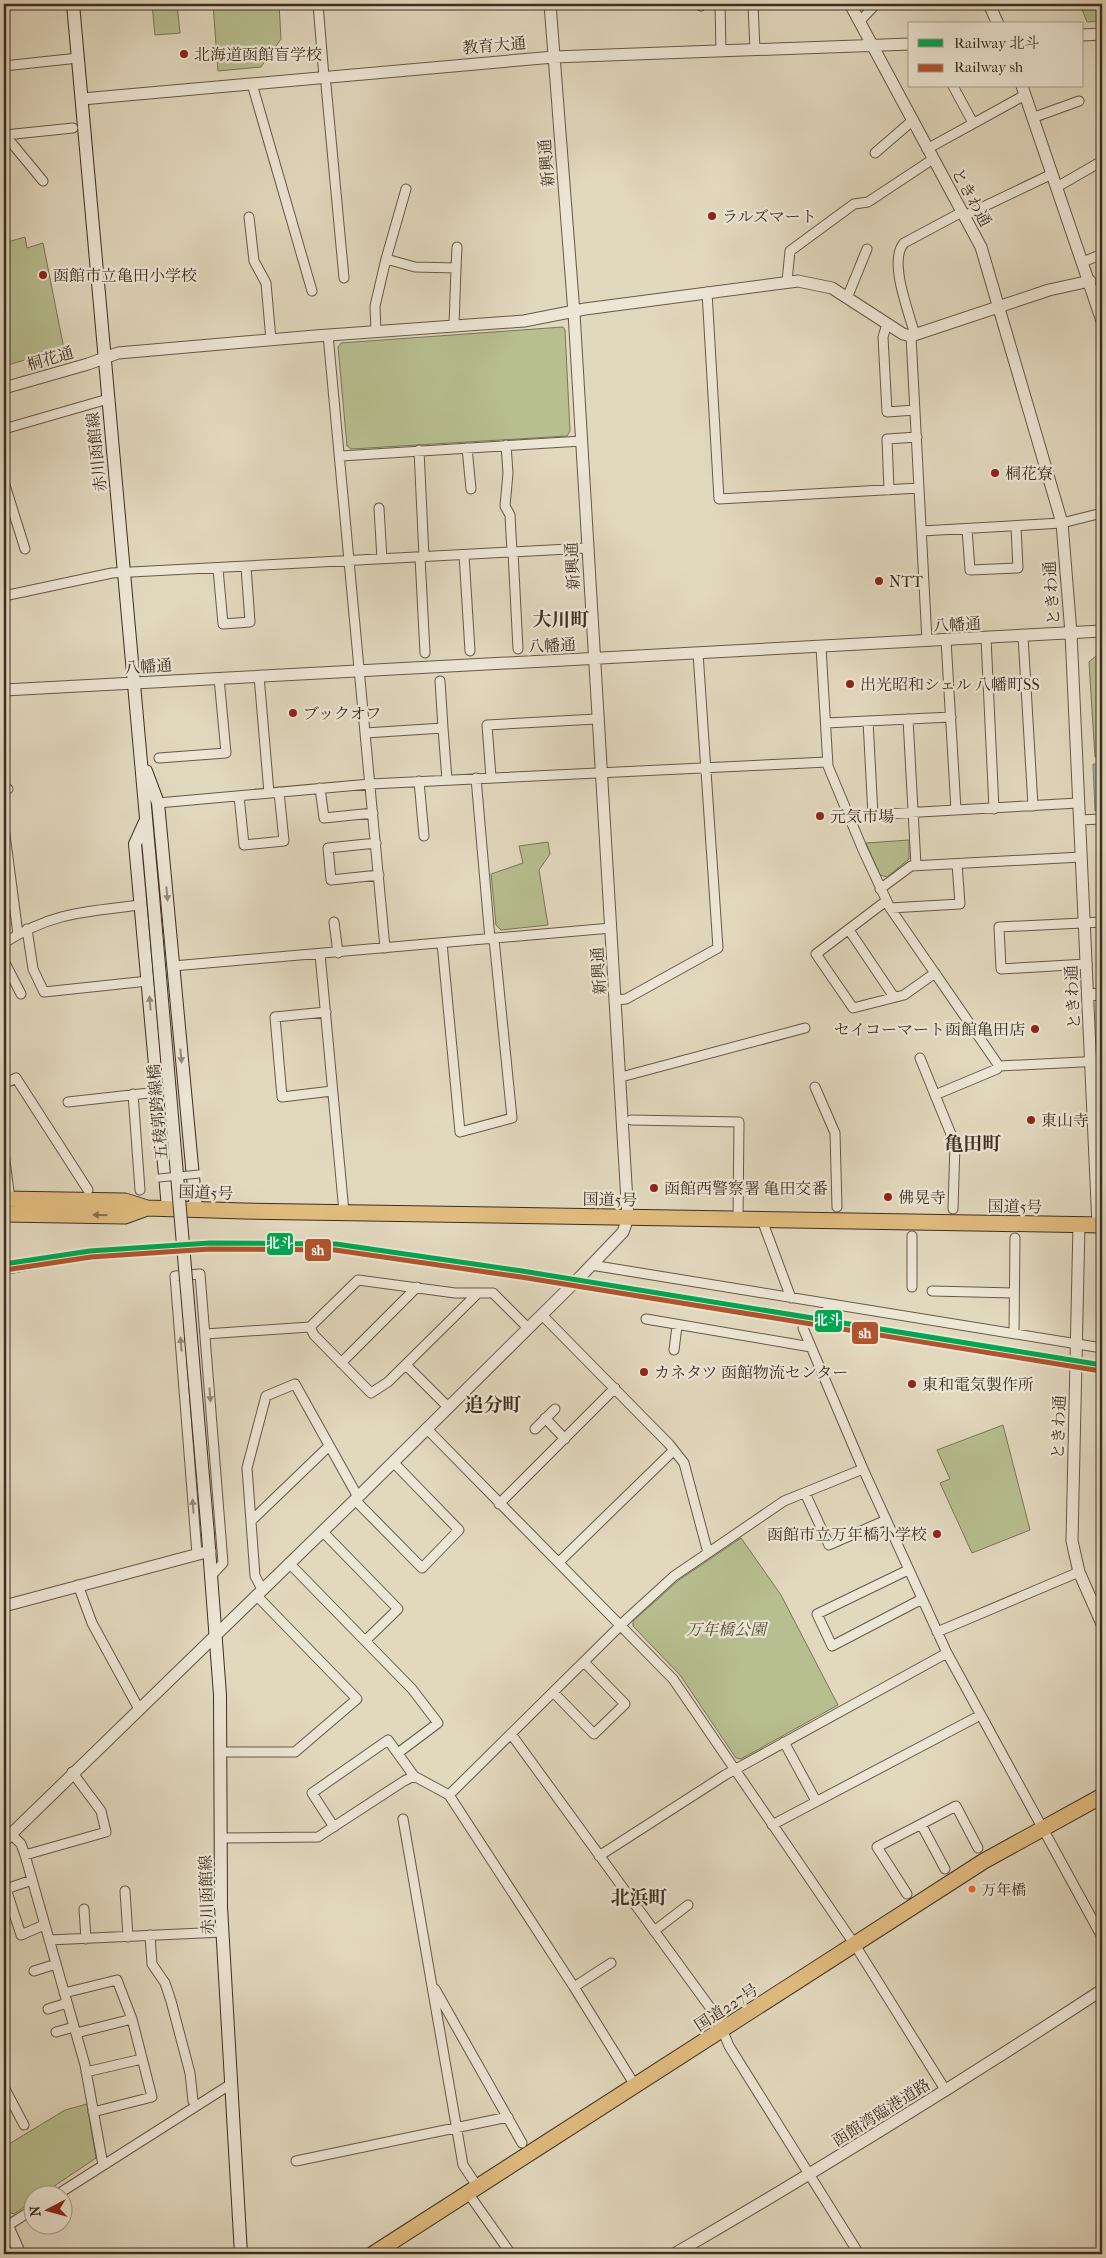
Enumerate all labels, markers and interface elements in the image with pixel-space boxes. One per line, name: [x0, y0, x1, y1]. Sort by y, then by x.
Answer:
legend: [908, 22, 1084, 88]
street label: 教育大通: [461, 33, 527, 58]
text: Railway 北斗: [954, 34, 1039, 52]
place label: 北海道函館盲学校: [194, 45, 322, 64]
marker: 北海道函館盲学校: [178, 48, 190, 60]
text: Railway sh: [954, 58, 1024, 76]
street label: 新興通: [535, 138, 558, 188]
street label: ときわ通: [948, 165, 995, 230]
place label: ラルズマート: [722, 207, 817, 226]
marker: ラルズマート: [706, 210, 718, 222]
place label: 函館市立亀田小学校: [53, 266, 197, 285]
marker: 函館市立亀田小学校: [37, 269, 49, 281]
street label: 桐花通: [24, 343, 76, 374]
street label: 赤川函館線: [83, 411, 110, 493]
place label: 桐花寮: [1005, 464, 1053, 483]
marker: 桐花寮: [989, 467, 1001, 479]
street label: 新興通: [562, 542, 583, 590]
street label: ときわ通: [1040, 560, 1063, 626]
place label: NTT: [889, 572, 923, 591]
marker: NTT: [873, 575, 885, 587]
district label: 大川町: [532, 609, 590, 631]
street label: 八幡通: [933, 614, 981, 635]
street label: 八幡通: [528, 635, 576, 656]
street label: 八幡通: [123, 655, 173, 678]
place label: 出光昭和シェル 八幡町SS: [860, 675, 1040, 694]
marker: 出光昭和シェル 八幡町SS: [844, 678, 856, 690]
place label: ブックオフ: [303, 704, 381, 723]
marker: ブックオフ: [287, 707, 299, 719]
place label: 元気市場: [830, 807, 894, 826]
marker: 元気市場: [814, 810, 826, 822]
one-way arrow: [163, 886, 171, 902]
street label: 新興通: [587, 946, 610, 996]
street label: ときわ通: [1061, 965, 1084, 1029]
one-way arrow: [146, 995, 154, 1011]
place label: セイコーマート函館亀田店: [834, 1020, 1025, 1039]
marker: セイコーマート函館亀田店: [1029, 1023, 1041, 1035]
one-way arrow: [177, 1048, 185, 1064]
street label: 五稜郭跨線橋: [144, 1063, 171, 1161]
place label: 東山寺: [1041, 1111, 1089, 1130]
marker: 東山寺: [1025, 1114, 1037, 1126]
district label: 亀田町: [944, 1133, 1002, 1155]
place label: 函館西警察署 亀田交番: [664, 1179, 827, 1198]
street label: 国道5号: [178, 1182, 234, 1203]
marker: 函館西警察署 亀田交番: [648, 1182, 660, 1194]
place label: 佛晃寺: [898, 1188, 946, 1207]
street label: 国道5号: [582, 1190, 638, 1209]
marker: 佛晃寺: [882, 1191, 894, 1203]
street label: 国道5号: [987, 1197, 1043, 1216]
one-way arrow: [92, 1211, 108, 1219]
line badge: 北斗: [266, 1232, 294, 1256]
text: 北斗: [266, 1235, 294, 1252]
line badge: sh: [304, 1238, 332, 1262]
text: sh: [312, 1242, 326, 1259]
line badge: 北斗: [814, 1309, 843, 1333]
text: 北斗: [814, 1312, 842, 1329]
line badge: sh: [851, 1321, 879, 1345]
text: sh: [859, 1325, 873, 1342]
one-way arrow: [176, 1335, 184, 1351]
place label: カネタツ 函館物流センター: [654, 1363, 848, 1382]
marker: カネタツ 函館物流センター: [638, 1366, 650, 1378]
place label: 東和電気製作所: [922, 1375, 1034, 1394]
marker: 東和電気製作所: [906, 1378, 918, 1390]
one-way arrow: [206, 1388, 214, 1404]
district label: 追分町: [464, 1394, 522, 1416]
street label: ときわ通: [1048, 1395, 1069, 1459]
one-way arrow: [189, 1497, 197, 1513]
place label: 函館市立万年橋小学校: [767, 1525, 927, 1544]
marker: 函館市立万年橋小学校: [931, 1528, 943, 1540]
park label: 万年橋公園: [686, 1620, 769, 1639]
street label: 赤川函館線: [196, 1855, 217, 1935]
place label: 万年橋: [981, 1881, 1026, 1899]
marker: 万年橋: [967, 1884, 977, 1894]
district label: 北浜町: [610, 1887, 668, 1909]
street label: 国道227号: [691, 1980, 762, 2035]
street label: 函館湾臨港道路: [829, 2075, 934, 2150]
north arrow: [22, 2186, 72, 2236]
text: N: [27, 2205, 45, 2217]

